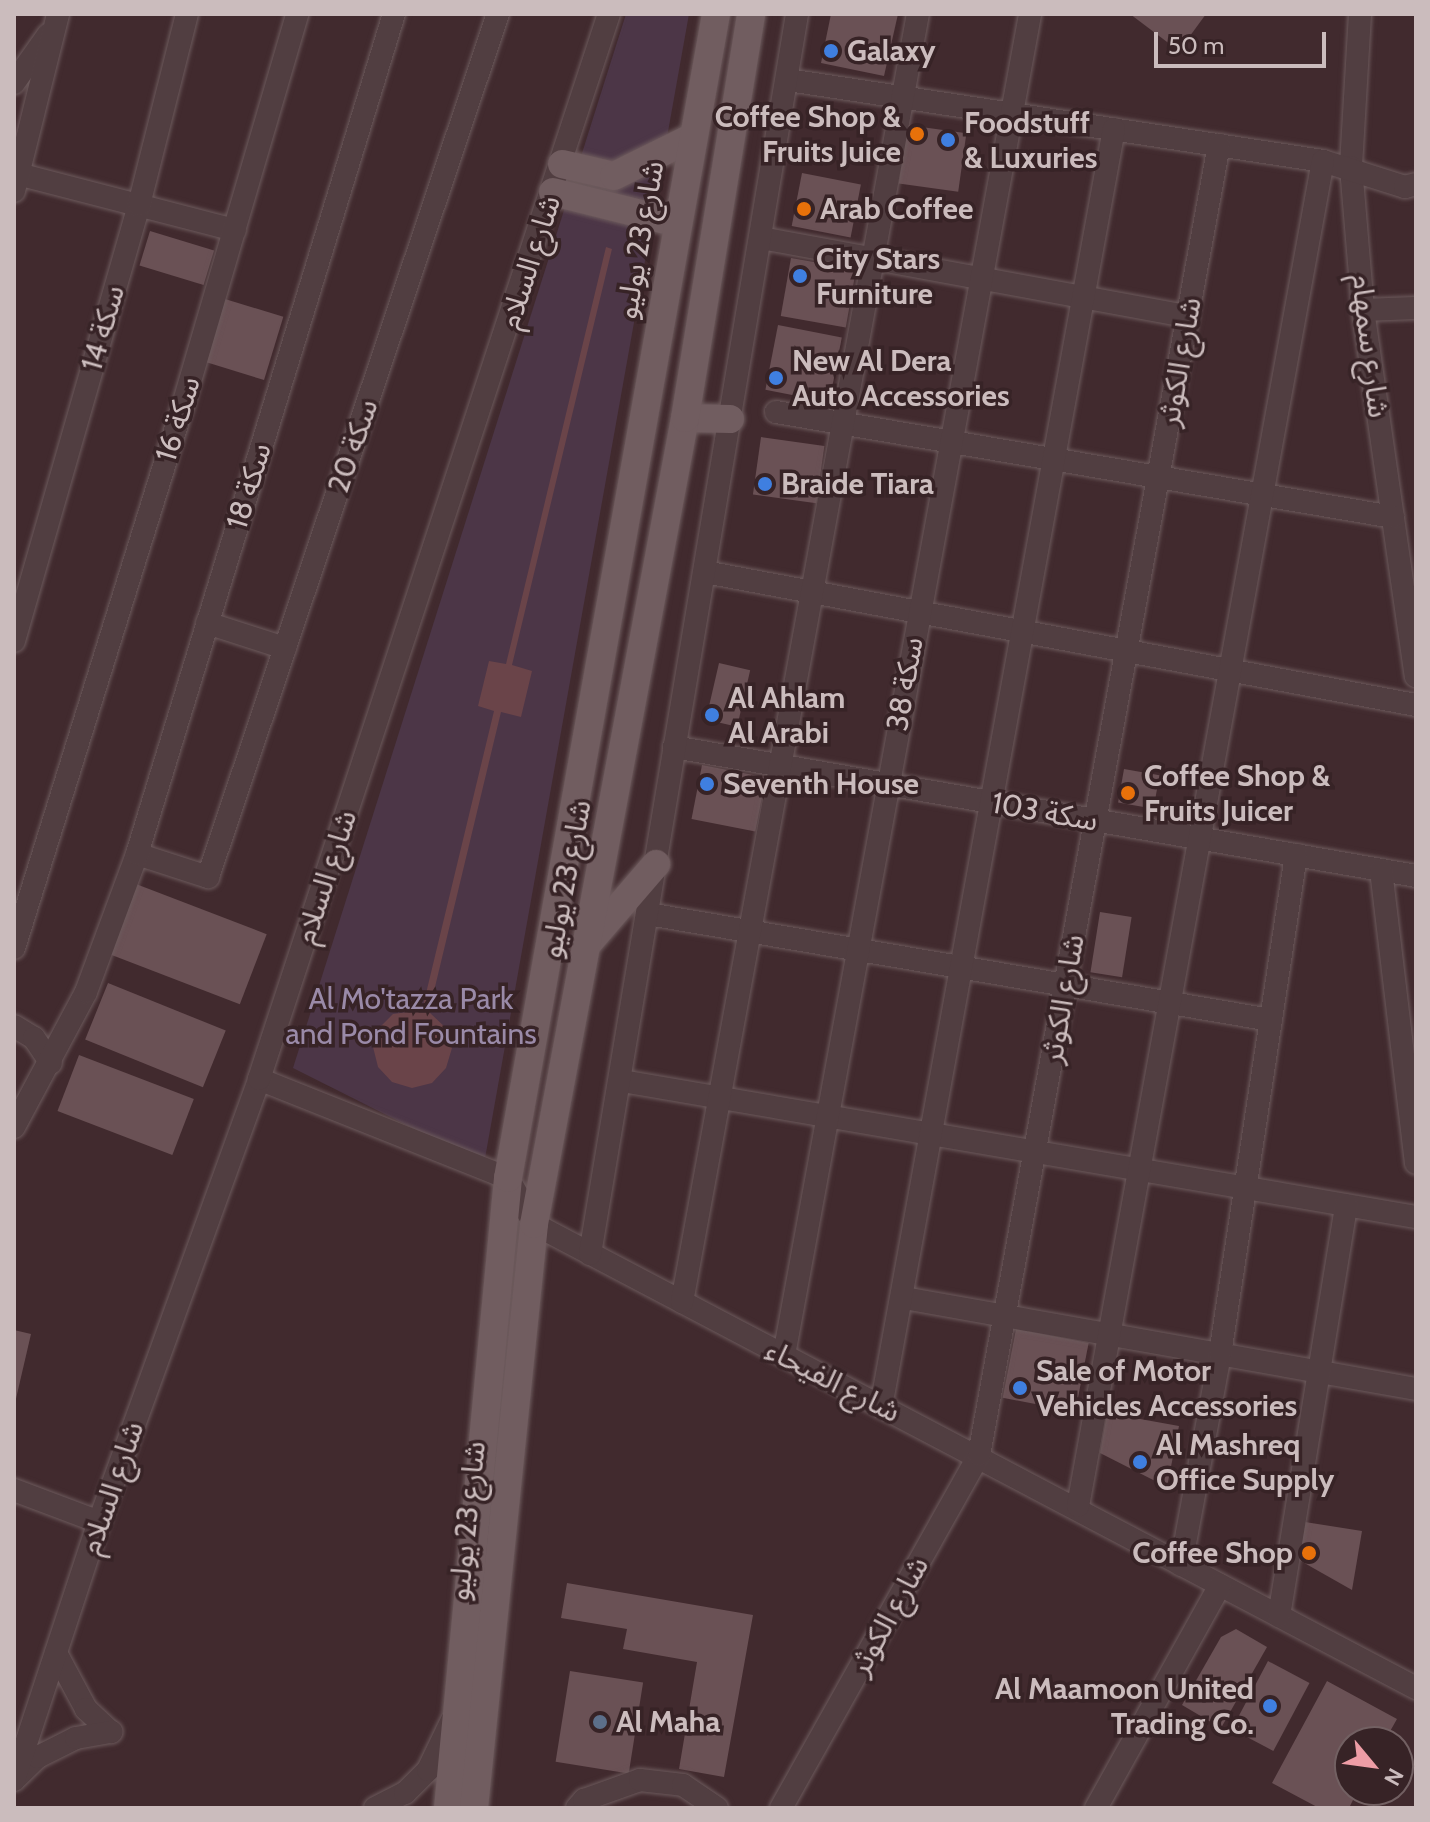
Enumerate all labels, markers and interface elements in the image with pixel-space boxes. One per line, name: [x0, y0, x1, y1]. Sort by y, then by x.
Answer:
scale bar: [1158, 16, 1330, 66]
text: 50 m: [1168, 31, 1224, 60]
place label: Galaxy: [847, 33, 936, 69]
marker: Galaxy: [822, 42, 840, 60]
place label: Coffee Shop & Fruits Juice: [715, 99, 901, 170]
place label: Foodstuff & Luxuries: [964, 105, 1097, 176]
marker: Coffee Shop & Fruits Juice: [908, 125, 926, 143]
marker: Foodstuff & Luxuries: [939, 131, 957, 149]
street label: شارع 23 يوليو: [608, 158, 672, 322]
street label: شارع السلام: [492, 191, 568, 333]
place label: Arab Coffee: [820, 191, 973, 227]
marker: Arab Coffee: [795, 200, 813, 218]
place label: City Stars Furniture: [816, 241, 940, 312]
marker: City Stars Furniture: [791, 267, 809, 285]
street label: شارع سمهام: [1343, 272, 1397, 420]
street label: سكة 14: [74, 281, 132, 375]
street label: شارع الكوثر: [1151, 295, 1209, 429]
place label: New Al Dera Auto Accessories: [792, 343, 1010, 414]
marker: New Al Dera Auto Accessories: [767, 369, 785, 387]
street label: سكة 16: [148, 372, 208, 466]
street label: سكة 20: [320, 394, 386, 498]
street label: سكة 18: [219, 439, 279, 533]
place label: Braide Tiara: [781, 466, 934, 502]
marker: Braide Tiara: [756, 475, 774, 493]
street label: سكة 38: [879, 634, 931, 734]
place label: Al Ahlam Al Arabi: [728, 680, 845, 750]
marker: Al Ahlam Al Arabi: [703, 706, 721, 724]
place label: Coffee Shop & Fruits Juicer: [1144, 758, 1330, 828]
place label: Seventh House: [723, 766, 919, 802]
marker: Seventh House: [698, 775, 716, 793]
marker: Coffee Shop & Fruits Juicer: [1119, 784, 1137, 802]
street label: سكة 103: [989, 785, 1101, 839]
street label: شارع 23 يوليو: [533, 797, 599, 961]
street label: شارع السلام: [288, 806, 364, 948]
street label: شارع الكوثر: [1034, 932, 1092, 1066]
park label: Al Mo'tazza Park and Pond Fountains: [285, 981, 537, 1052]
street label: شارع الفيحاء: [760, 1332, 906, 1430]
place label: Sale of Motor Vehicles Accessories: [1036, 1353, 1297, 1424]
marker: Sale of Motor Vehicles Accessories: [1011, 1379, 1029, 1397]
street label: شارع السلام: [72, 1417, 152, 1559]
place label: Al Mashreq Office Supply: [1156, 1427, 1334, 1498]
street label: شارع 23 يوليو: [441, 1439, 493, 1603]
marker: Al Mashreq Office Supply: [1131, 1453, 1149, 1471]
place label: Coffee Shop: [1132, 1535, 1293, 1571]
marker: Coffee Shop: [1300, 1544, 1318, 1562]
street label: شارع الكوثر: [842, 1550, 936, 1682]
place label: Al Maamoon United Trading Co.: [995, 1671, 1254, 1742]
marker: Al Maamoon United Trading Co.: [1261, 1697, 1279, 1715]
place label: Al Maha: [616, 1704, 720, 1740]
marker: Al Maha: [591, 1713, 609, 1731]
north arrow: [1334, 1726, 1414, 1806]
text: N: [1378, 1764, 1409, 1790]

